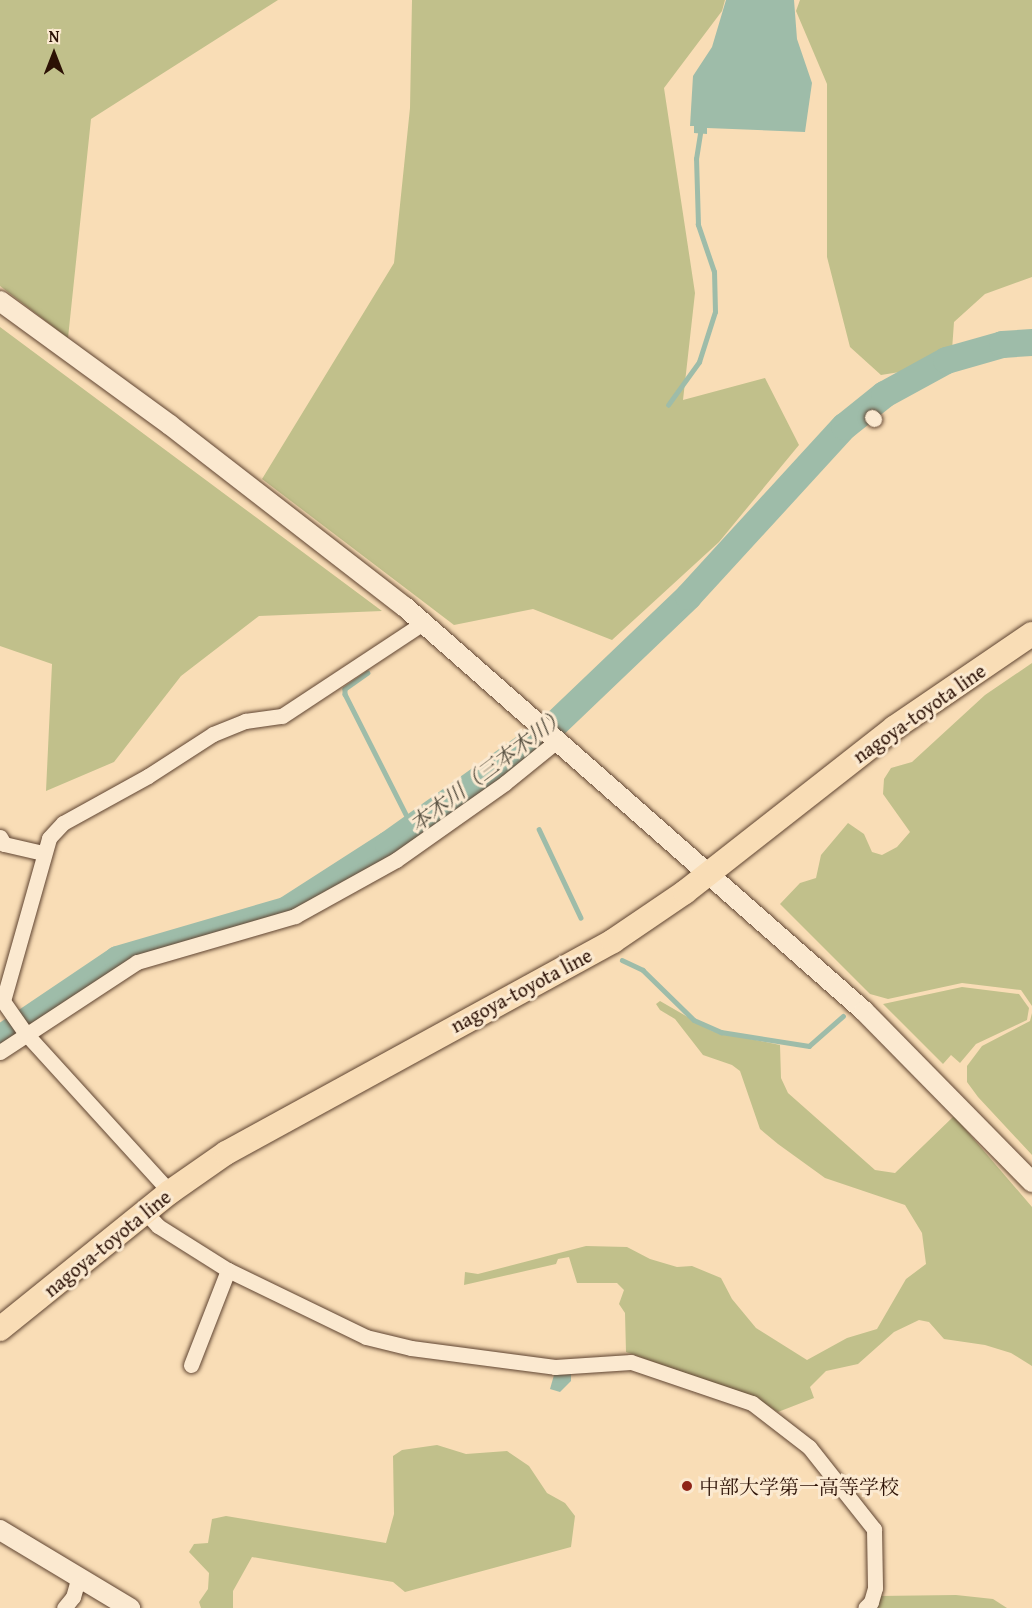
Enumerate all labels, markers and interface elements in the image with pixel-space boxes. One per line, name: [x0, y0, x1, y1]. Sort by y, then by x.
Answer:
north arrow: [24, 24, 84, 84]
text: N: [49, 24, 59, 48]
street label: nagoya-toyota line: [848, 658, 990, 768]
water label: 本木川（三本木川）: [405, 703, 571, 837]
street label: nagoya-toyota line: [446, 943, 596, 1037]
street label: nagoya-toyota line: [39, 1184, 175, 1302]
place label: 中部大学第一高等学校: [699, 1474, 899, 1498]
marker: 中部大学第一高等学校: [680, 1479, 694, 1493]

